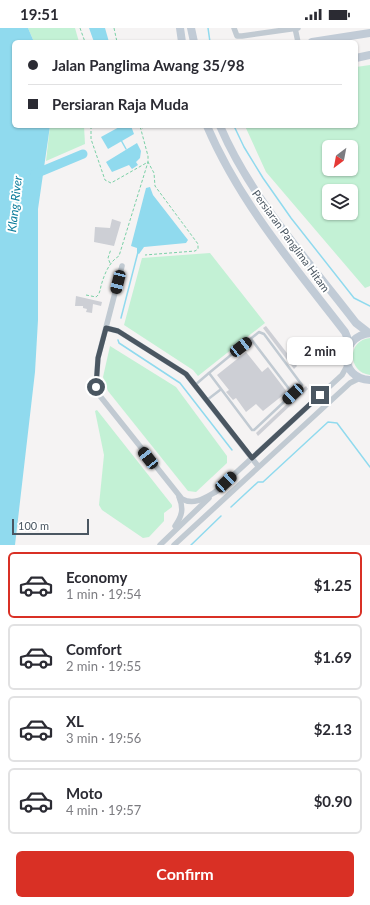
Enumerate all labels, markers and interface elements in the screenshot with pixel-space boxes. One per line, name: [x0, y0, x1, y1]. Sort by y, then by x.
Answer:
text: 19:51: [20, 5, 59, 23]
text: Jalan Panglima Awang 35/98: [52, 56, 244, 74]
text: Persiaran Raja Muda: [52, 95, 189, 113]
north arrow: [322, 140, 358, 176]
map controls: [322, 140, 358, 220]
water label: Klang River: [4, 174, 25, 233]
button: layers: [322, 184, 358, 220]
street label: Persiaran Panglima Hitam: [250, 187, 333, 294]
car: [109, 269, 127, 295]
car: [228, 335, 254, 359]
callout: 2 min: [287, 337, 353, 365]
text: 2 min: [304, 343, 336, 359]
route start: [87, 378, 105, 396]
car: [280, 381, 306, 407]
route end: [311, 386, 329, 404]
car: [136, 445, 160, 471]
car: [213, 469, 239, 495]
scale bar: [12, 517, 89, 536]
text: 100 m: [18, 519, 49, 532]
icon: car: [18, 567, 54, 603]
text: Economy: [66, 568, 127, 586]
text: $1.25: [314, 576, 352, 594]
text: 1 min · 19:54: [66, 586, 141, 602]
icon: car: [18, 639, 54, 675]
text: Comfort: [66, 640, 122, 658]
text: $1.69: [314, 648, 352, 666]
text: 2 min · 19:55: [66, 658, 141, 674]
icon: car: [18, 711, 54, 747]
text: XL: [66, 712, 84, 730]
text: $2.13: [314, 720, 352, 738]
text: 3 min · 19:56: [66, 730, 141, 746]
icon: car: [18, 783, 54, 819]
text: Moto: [66, 784, 103, 802]
text: $0.90: [314, 792, 352, 810]
text: 4 min · 19:57: [66, 802, 141, 818]
button: Confirm: [16, 851, 354, 897]

